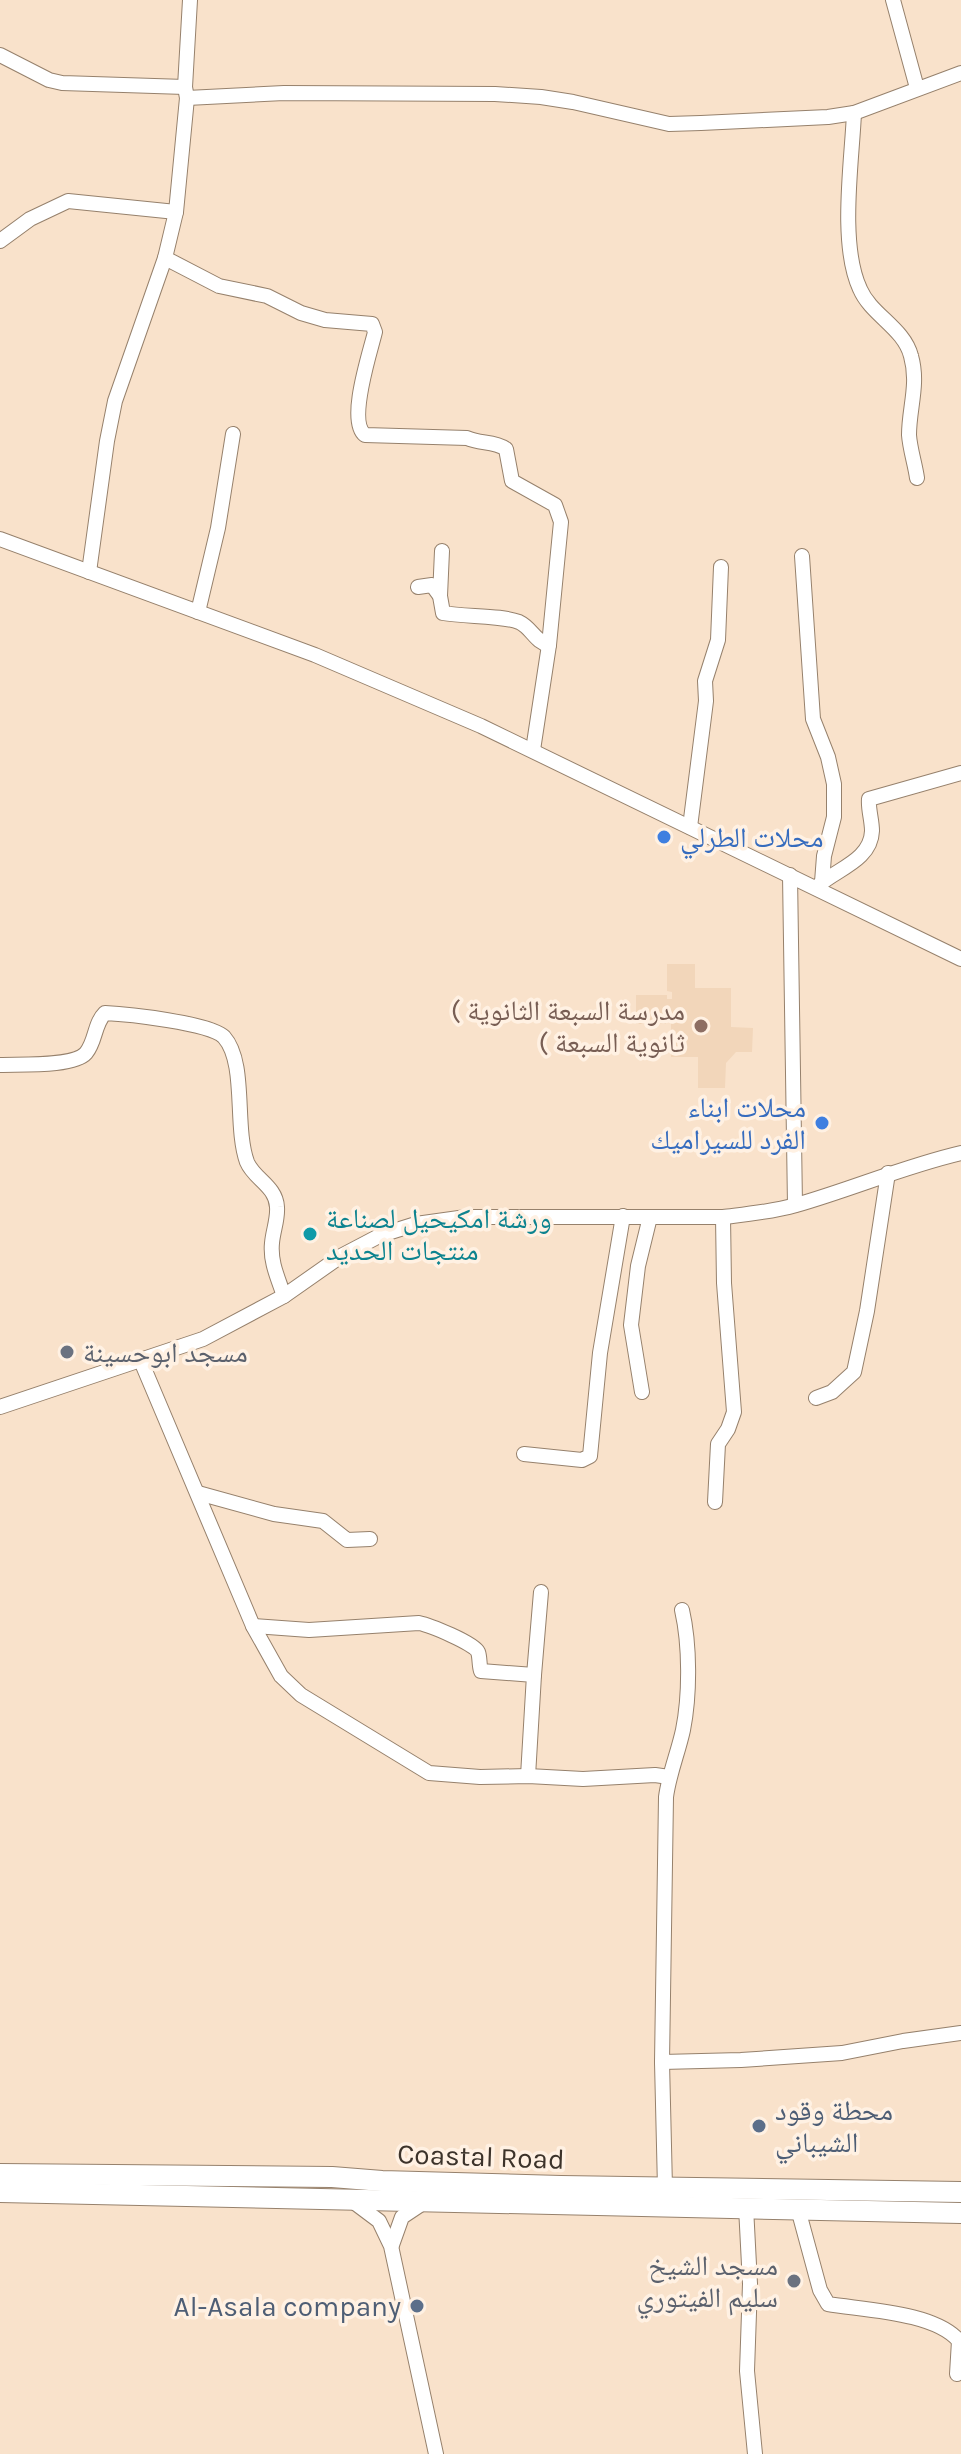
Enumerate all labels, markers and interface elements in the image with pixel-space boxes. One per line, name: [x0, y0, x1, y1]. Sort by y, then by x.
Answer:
place label: محلات الطرلي: [680, 821, 823, 860]
marker: محلات الطرلي: [655, 828, 673, 846]
place label: ( مدرسة السبعة الثانوية ( ثانوية السبعة: [451, 994, 685, 1059]
marker: ( مدرسة السبعة الثانوية ( ثانوية السبعة: [692, 1017, 710, 1035]
place label: محلات ابناء الفرد للسيراميك: [650, 1091, 806, 1156]
marker: محلات ابناء الفرد للسيراميك: [813, 1114, 831, 1132]
place label: ورشة امكيحيل لصناعة منتجات الحديد: [326, 1202, 552, 1267]
marker: ورشة امكيحيل لصناعة منتجات الحديد: [301, 1225, 319, 1243]
place label: مسجد ابوحسينة: [83, 1336, 248, 1369]
marker: مسجد ابوحسينة: [58, 1343, 76, 1361]
place label: محطة وقود الشيباني: [775, 2094, 893, 2165]
marker: محطة وقود الشيباني: [750, 2117, 768, 2135]
street label: Coastal Road: [397, 2137, 565, 2176]
place label: مسجد الشيخ سليم الفيتوري: [636, 2249, 778, 2320]
marker: مسجد الشيخ سليم الفيتوري: [785, 2272, 803, 2290]
place label: Al-Asala company: [174, 2290, 401, 2323]
marker: Al-Asala company: [408, 2297, 426, 2315]

